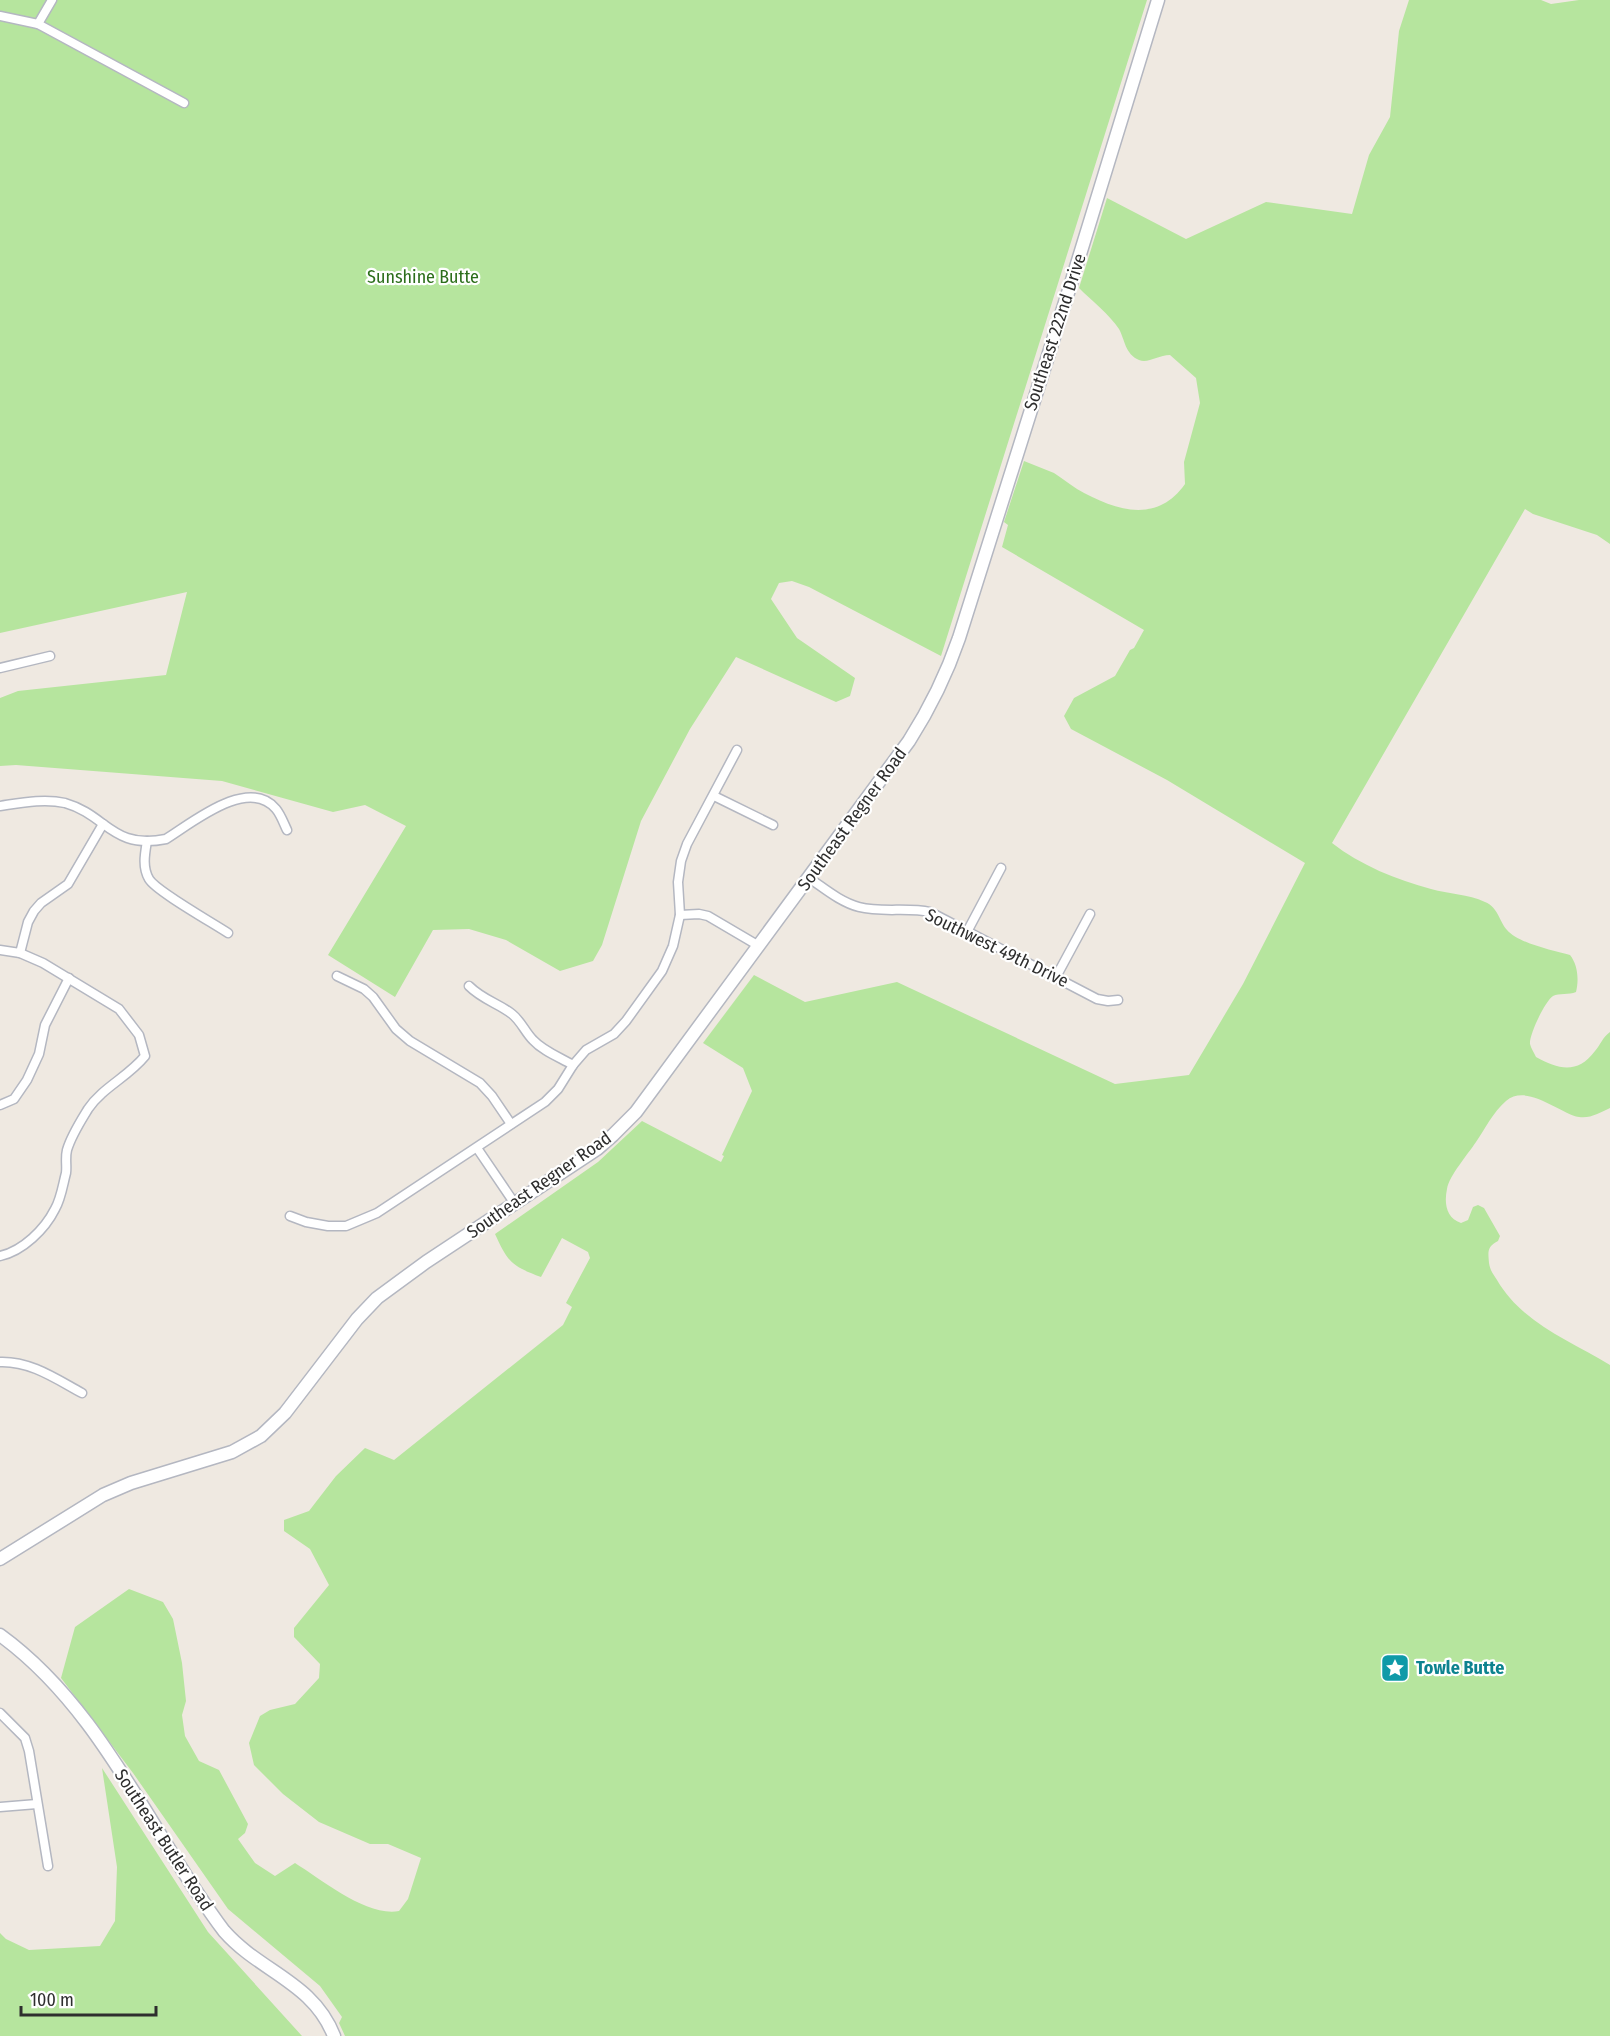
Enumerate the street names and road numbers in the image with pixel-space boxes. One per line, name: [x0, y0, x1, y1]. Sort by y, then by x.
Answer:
street label: Southeast 222nd Drive: [1019, 251, 1091, 413]
street label: Southeast Regner Road: [793, 743, 911, 895]
street label: Southwest 49th Drive: [922, 904, 1072, 992]
street label: Southeast Regner Road: [462, 1127, 616, 1243]
street label: Southeast Butler Road: [110, 1765, 218, 1915]

